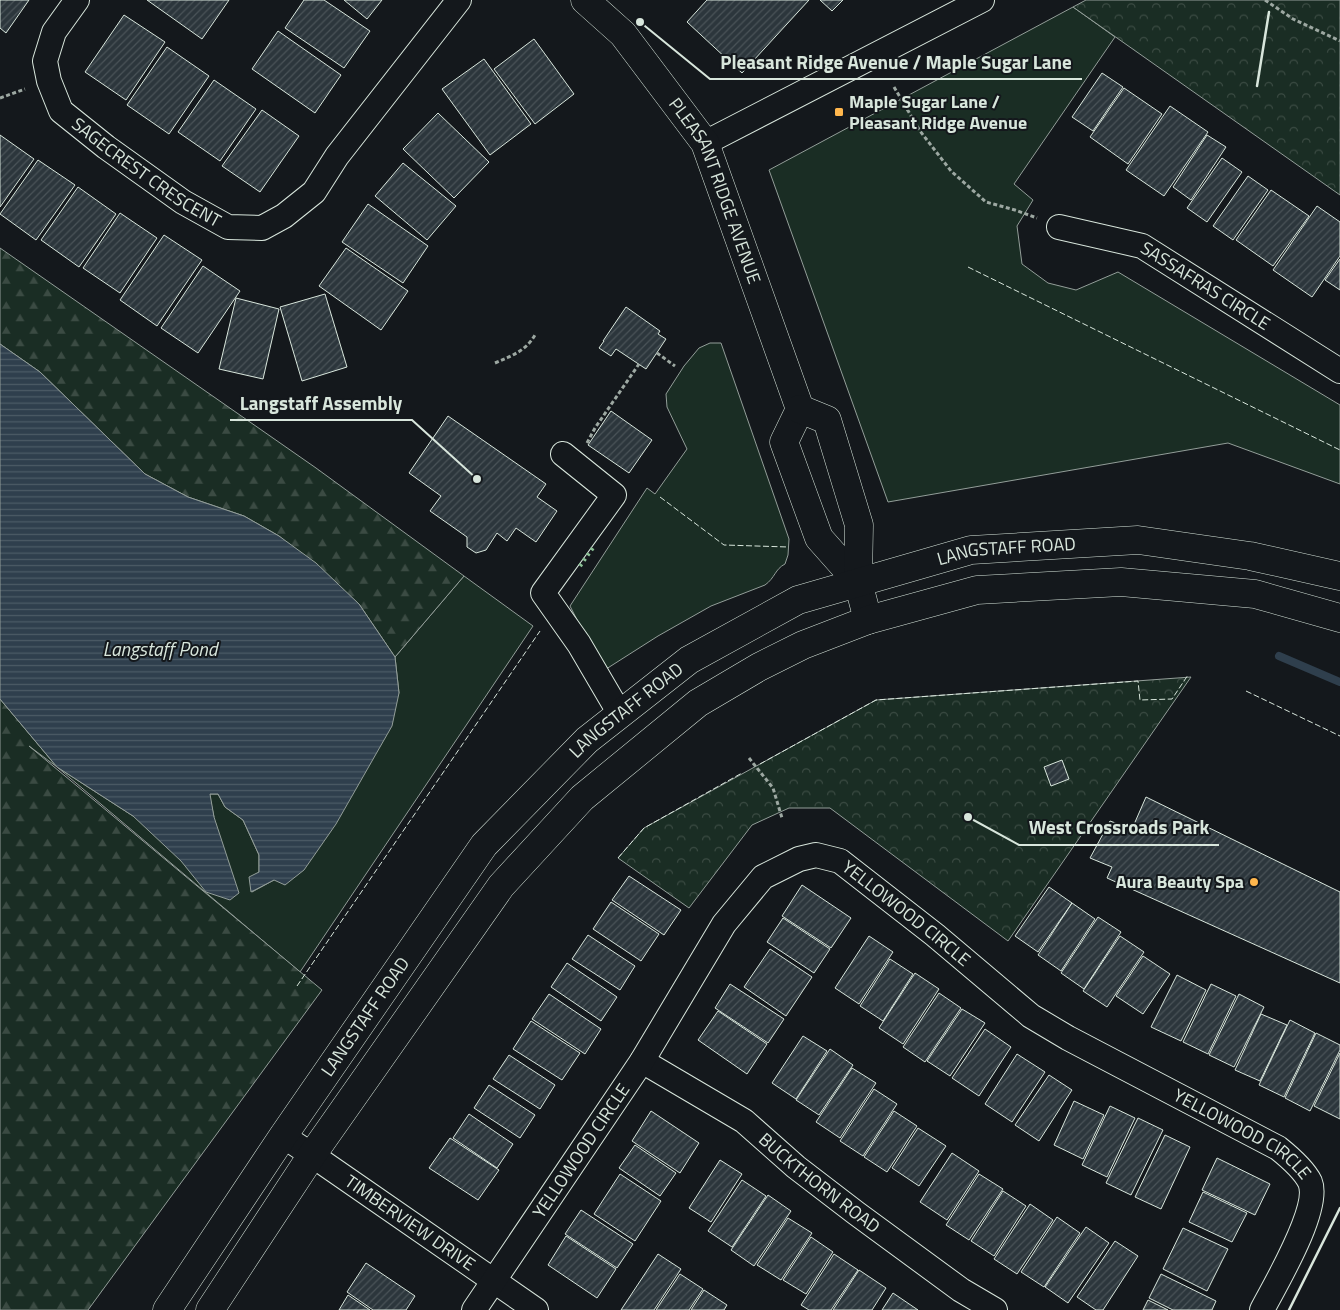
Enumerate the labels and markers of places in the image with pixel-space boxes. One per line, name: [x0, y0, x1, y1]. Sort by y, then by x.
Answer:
callout: Pleasant Ridge Avenue / Maple Sugar Lane: [710, 45, 1082, 79]
place label: Maple Sugar Lane / Pleasant Ridge Avenue: [849, 88, 1027, 136]
marker: Maple Sugar Lane / Pleasant Ridge Avenue: [833, 106, 845, 118]
callout: Langstaff Assembly: [230, 386, 412, 420]
callout: West Crossroads Park: [1019, 811, 1219, 845]
place label: Aura Beauty Spa: [1116, 868, 1244, 895]
marker: Aura Beauty Spa: [1248, 876, 1260, 888]

